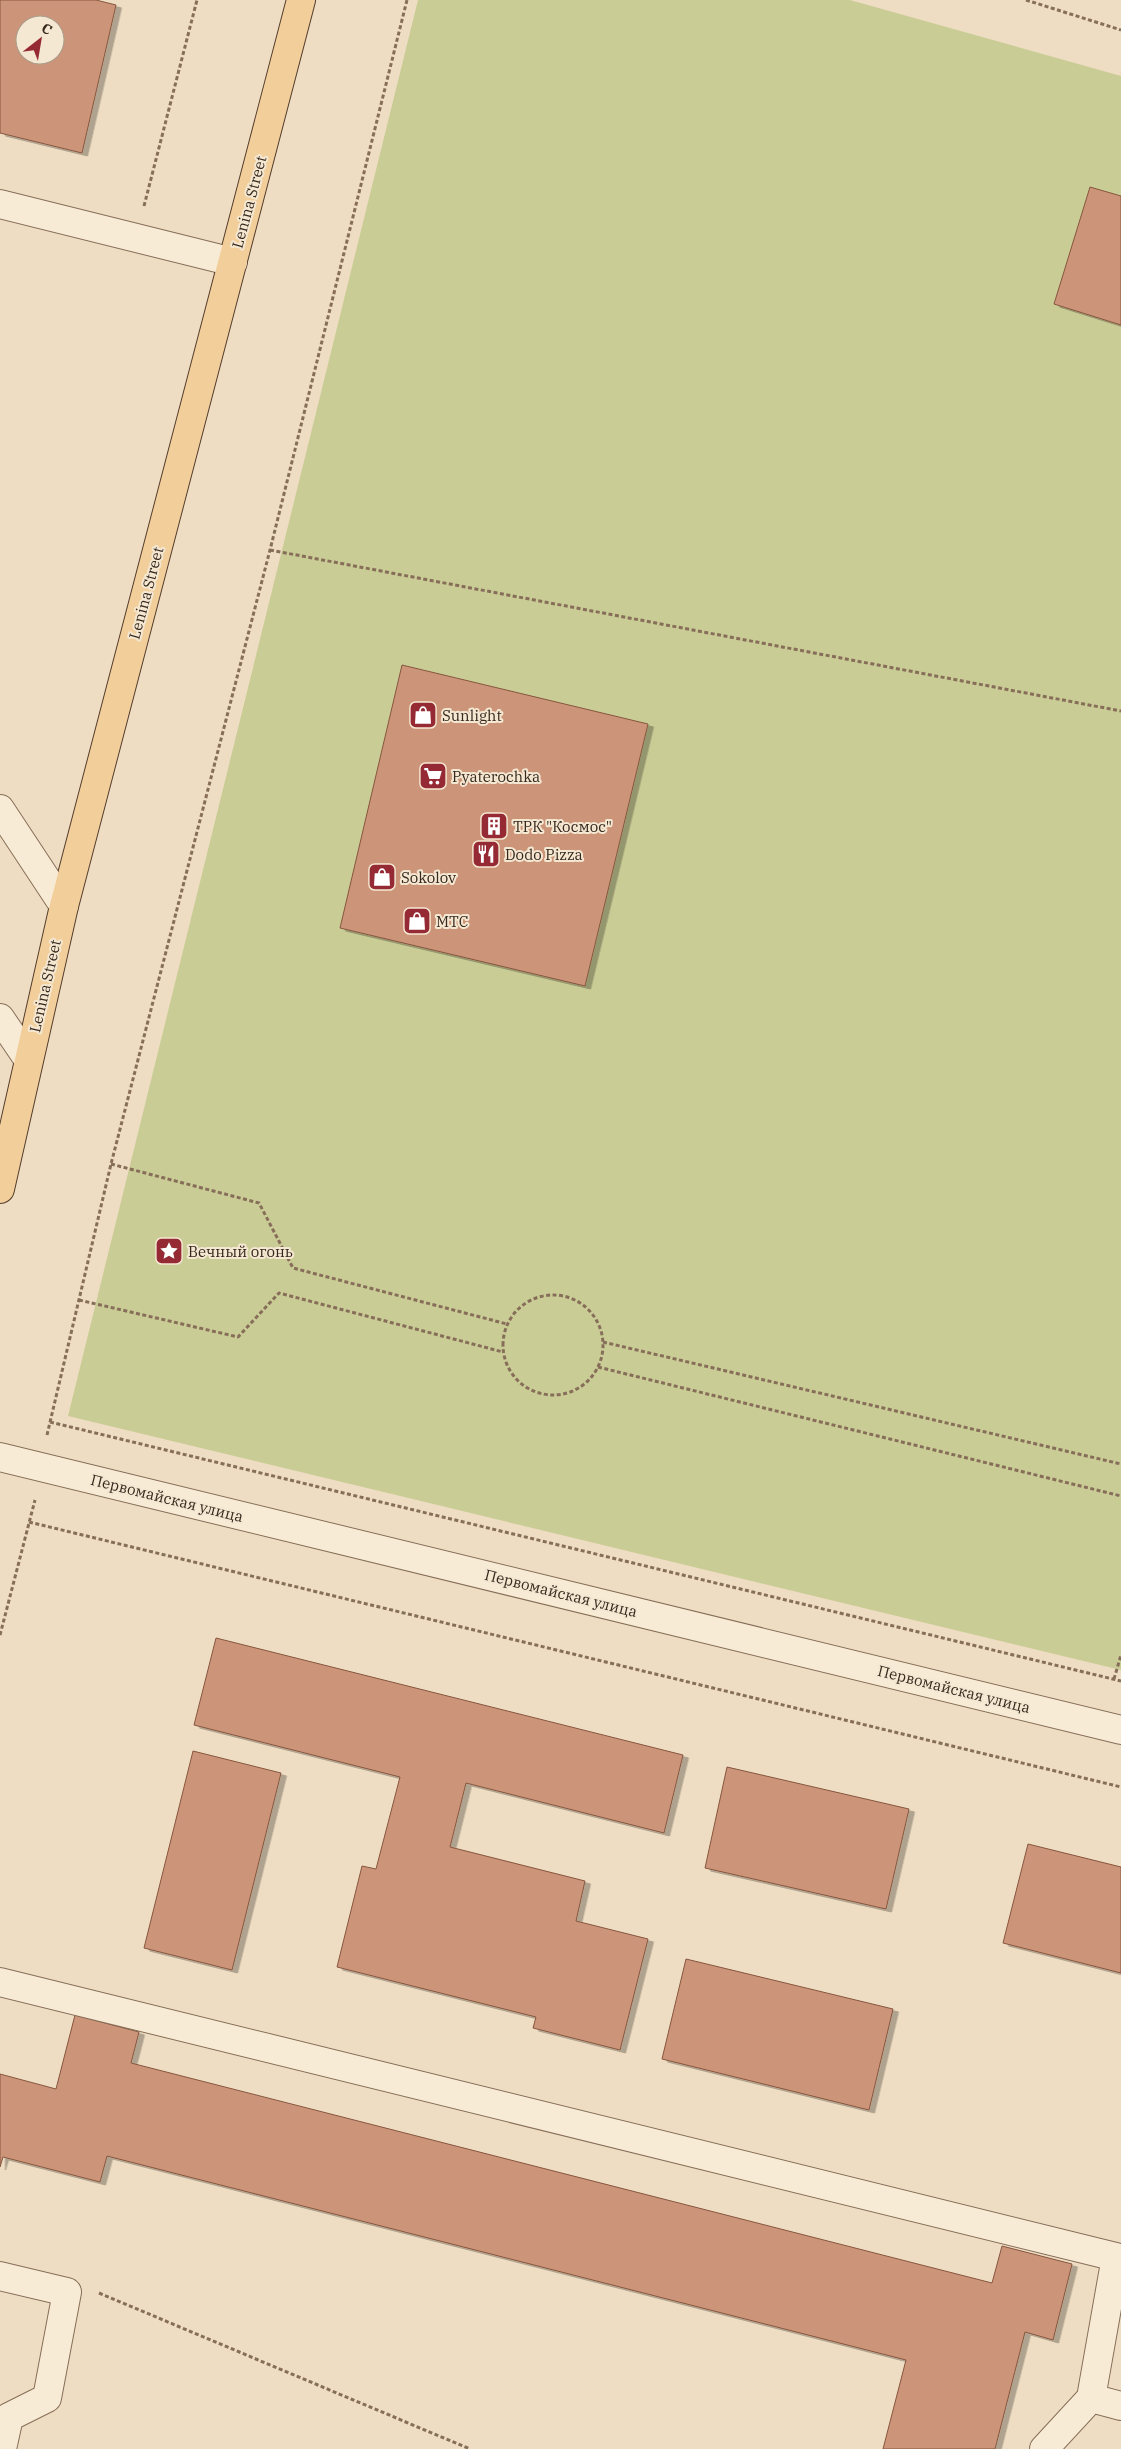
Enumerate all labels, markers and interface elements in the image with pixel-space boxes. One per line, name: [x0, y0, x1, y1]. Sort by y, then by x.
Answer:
north arrow: [15, 15, 65, 65]
text: С: [38, 19, 55, 39]
street label: Lenina Street: [228, 154, 270, 250]
street label: Lenina Street: [125, 545, 167, 641]
shop icon: Sunlight: [408, 700, 438, 730]
place label: Sunlight: [442, 706, 502, 725]
supermarket icon: Pyaterochka: [418, 761, 448, 791]
place label: Pyaterochka: [452, 767, 540, 786]
building icon: ТРК "Космос": [479, 811, 509, 841]
place label: ТРК "Космос": [513, 817, 612, 836]
restaurant icon: Dodo Pizza: [471, 839, 501, 869]
place label: Dodo Pizza: [505, 845, 583, 864]
shop icon: Sokolov: [367, 862, 397, 892]
place label: Sokolov: [401, 868, 456, 887]
shop icon: МТС: [402, 906, 432, 936]
place label: МТС: [436, 912, 469, 931]
street label: Lenina Street: [25, 938, 65, 1034]
place icon: Вечный огонь: [154, 1236, 184, 1266]
place label: Вечный огонь: [188, 1242, 293, 1261]
street label: Первомайская улица: [89, 1470, 245, 1526]
street label: Первомайская улица: [483, 1565, 639, 1621]
street label: Первомайская улица: [876, 1661, 1032, 1717]

